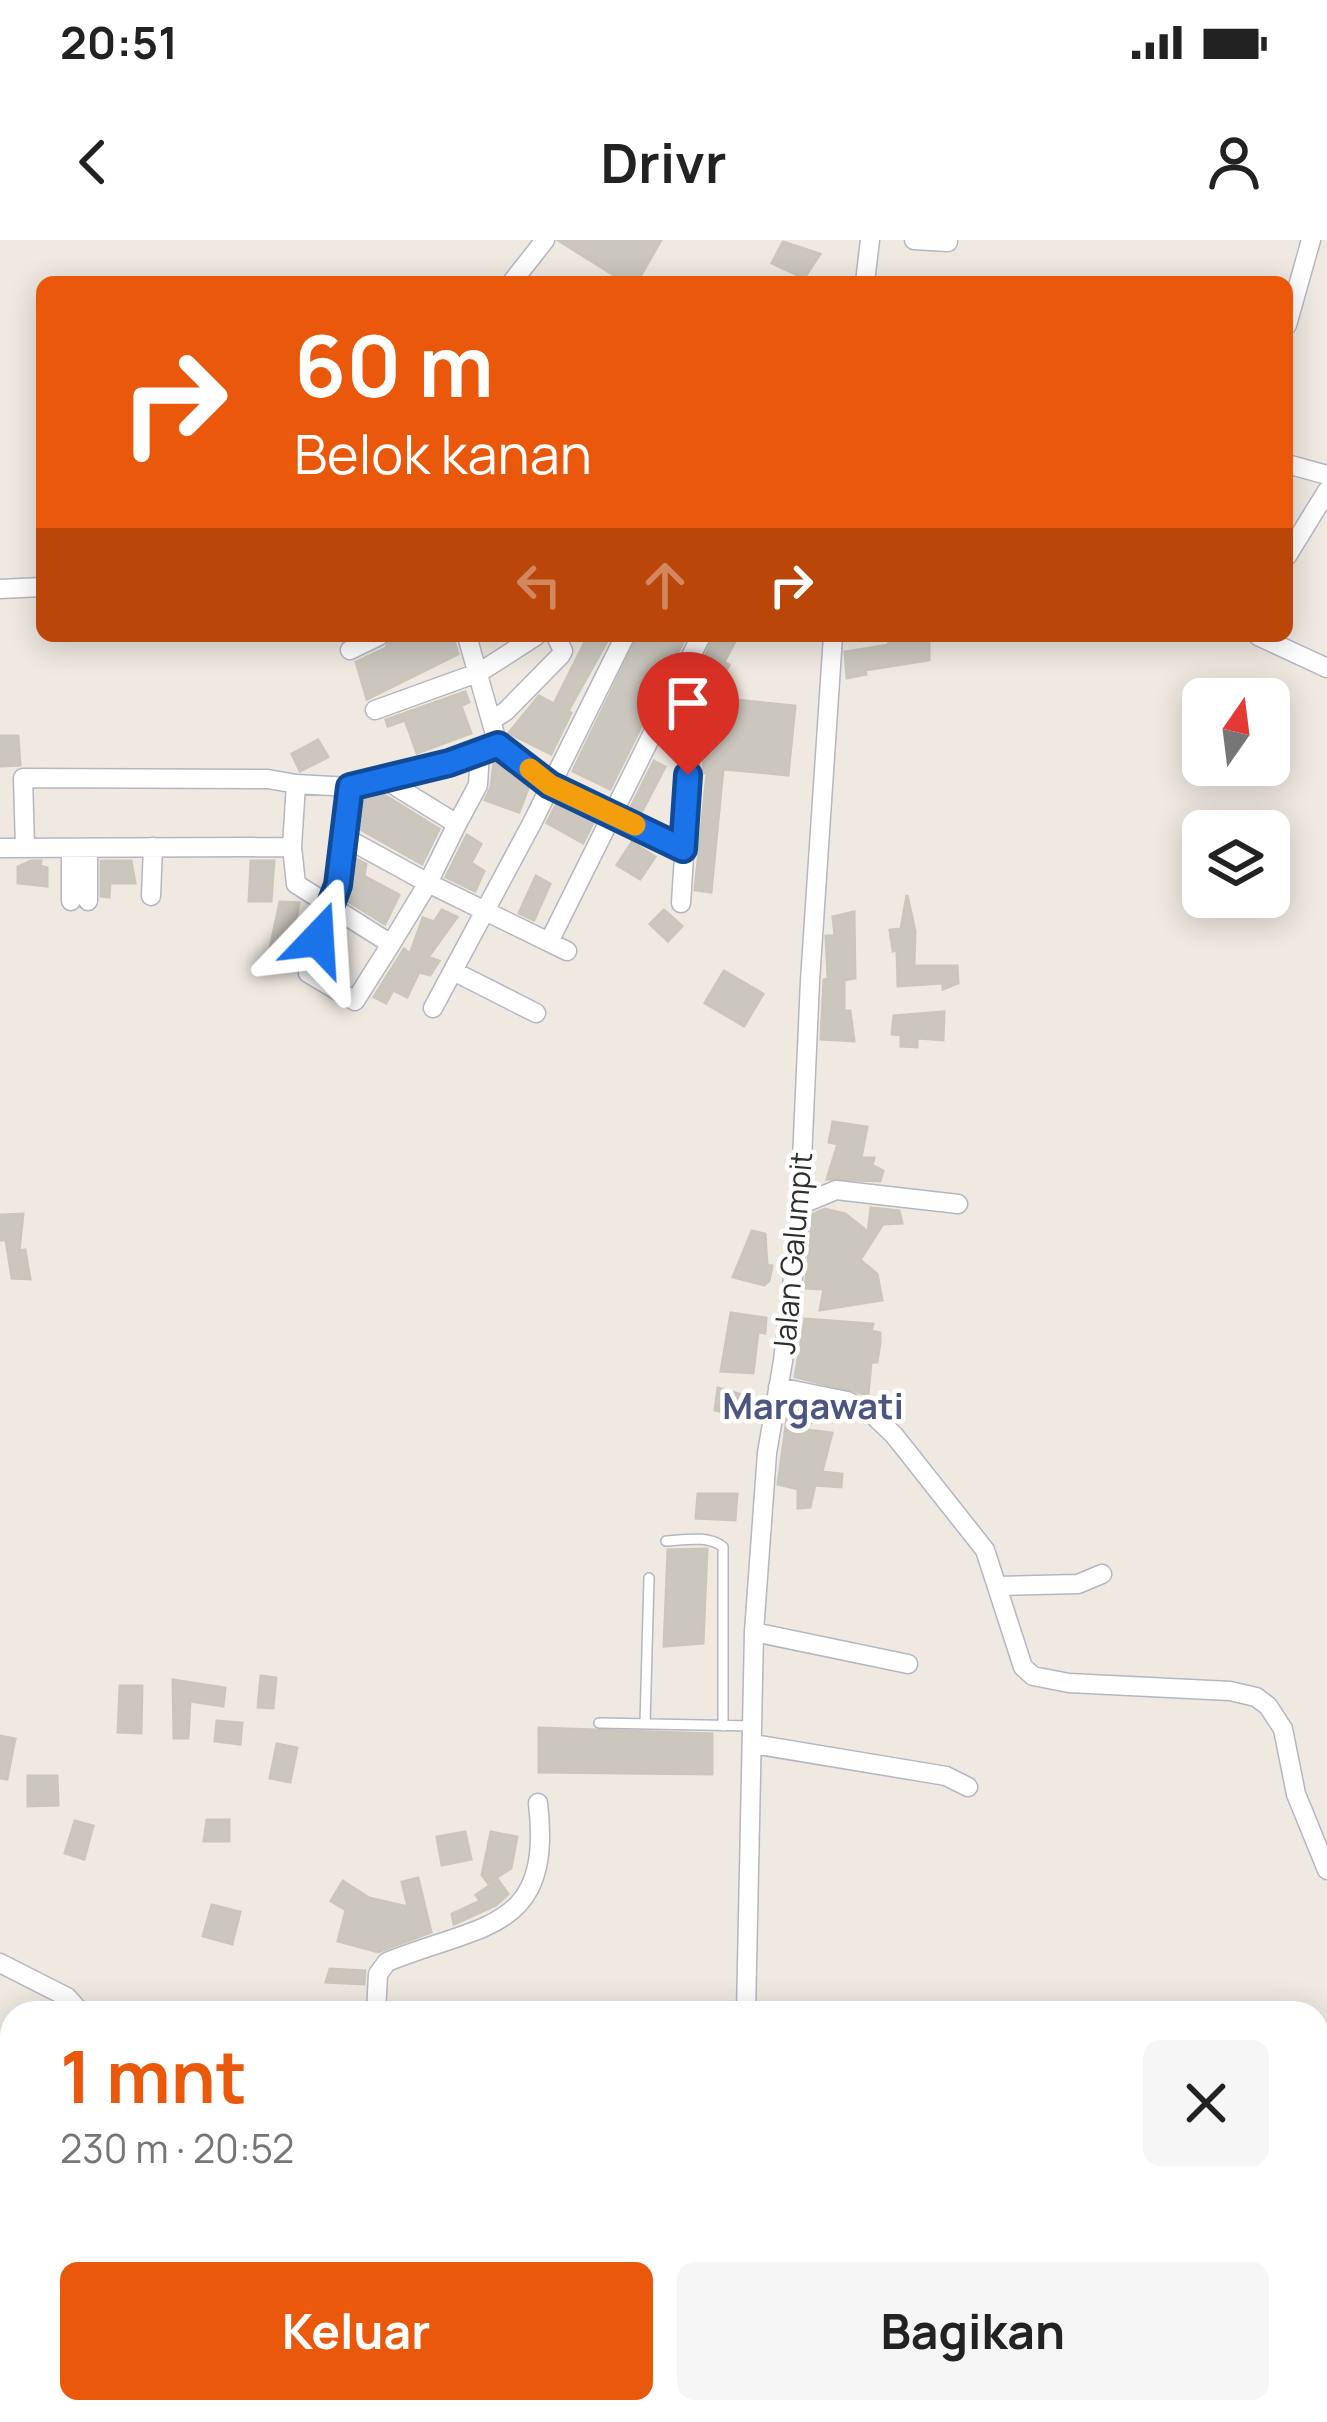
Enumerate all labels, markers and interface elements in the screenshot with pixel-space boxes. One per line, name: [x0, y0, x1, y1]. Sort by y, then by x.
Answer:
text: 20:51: [60, 11, 178, 73]
text: Drivr: [601, 125, 726, 199]
icon: back: [60, 129, 126, 195]
icon: person: [1201, 129, 1267, 195]
text: 60 m: [294, 307, 494, 422]
icon: right: [96, 324, 252, 480]
text: Belok kanan: [294, 416, 592, 490]
icon: left: [506, 552, 572, 618]
icon: ahead: [632, 552, 698, 618]
icon: right: [758, 552, 824, 618]
pin: [637, 652, 739, 775]
icon: arrive: [655, 670, 721, 736]
north arrow: [1182, 678, 1290, 786]
map controls: [1182, 678, 1290, 918]
button: layers: [1182, 810, 1290, 918]
position arrow: [255, 876, 381, 1002]
street label: Jalan Galumpit: [763, 1150, 821, 1356]
district label: Margawati: [722, 1381, 904, 1430]
text: 1 mnt: [60, 2026, 247, 2125]
button: close: [1143, 2040, 1269, 2166]
text: 230 m · 20:52: [60, 2121, 294, 2175]
button: Keluar: [60, 2262, 653, 2400]
button: Bagikan: [677, 2262, 1269, 2400]

